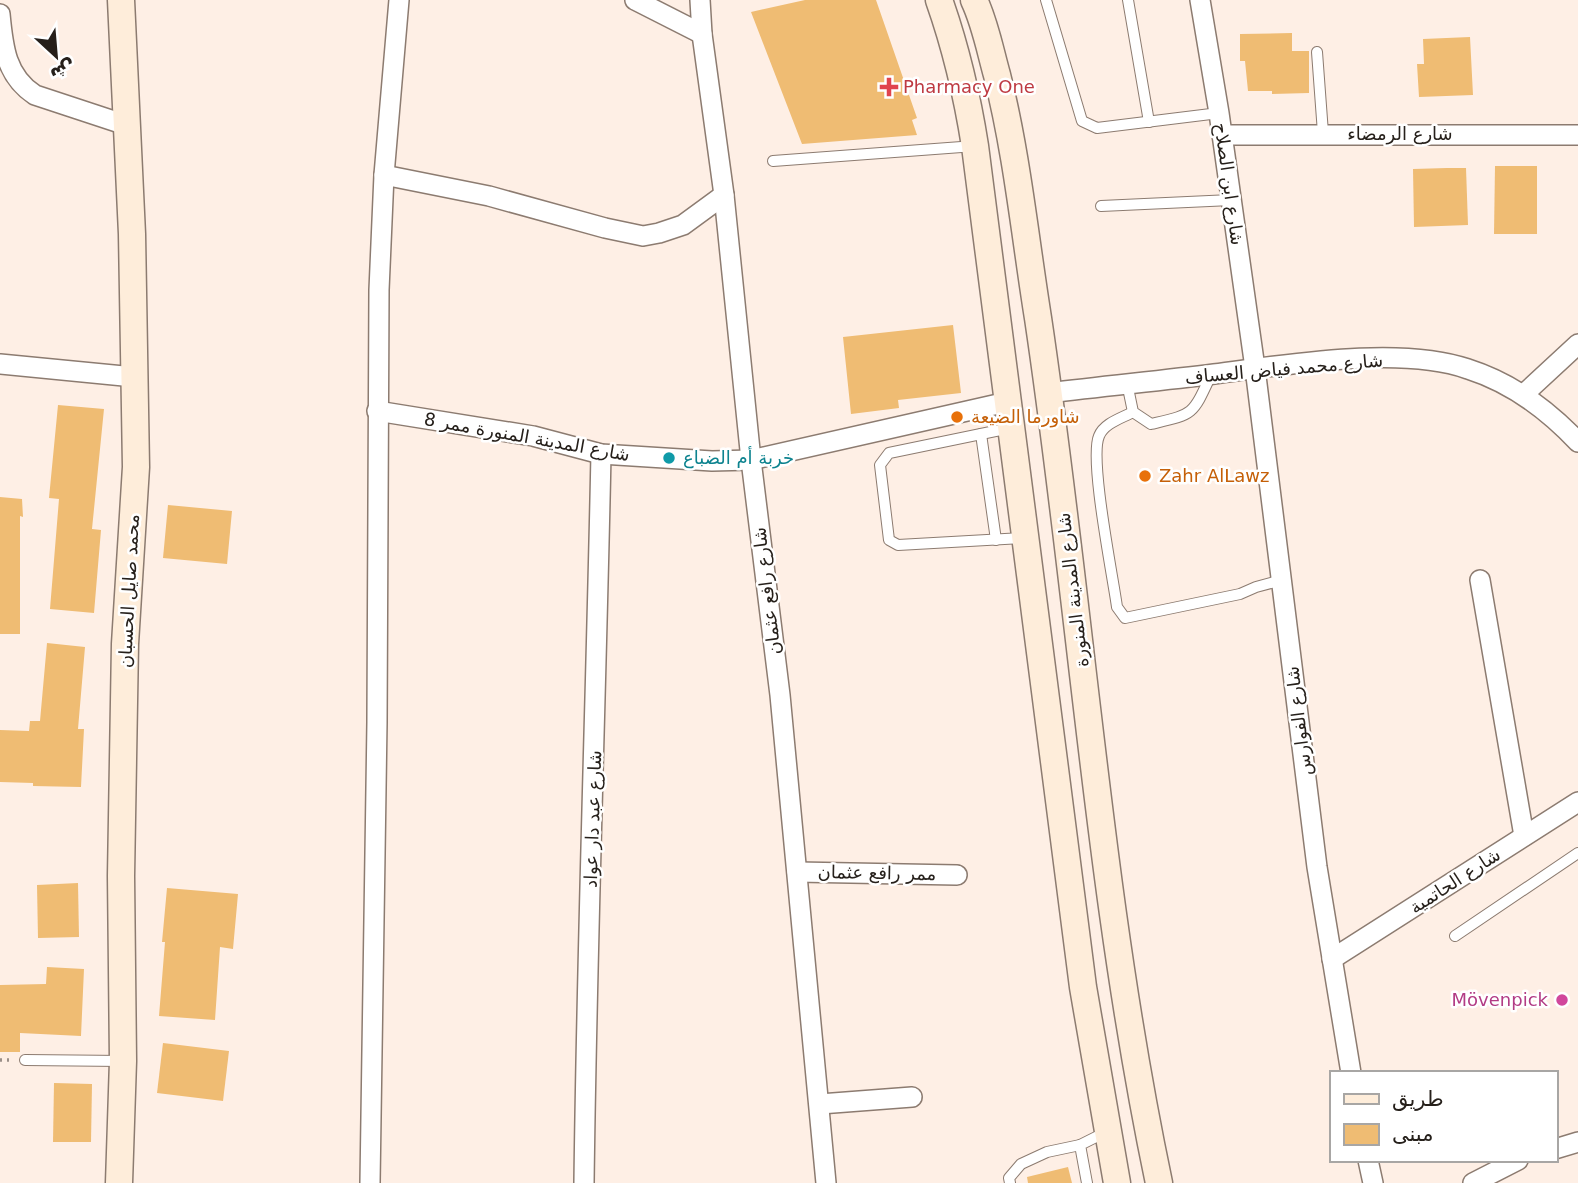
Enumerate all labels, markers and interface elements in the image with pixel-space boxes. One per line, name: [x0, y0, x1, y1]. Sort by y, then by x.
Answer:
north arrow: [21, 21, 91, 91]
text: ش: [46, 55, 80, 87]
place label: Pharmacy One: [903, 76, 1035, 97]
marker: Pharmacy One: [881, 79, 897, 95]
street label: شارع ابن الصلاح: [1210, 121, 1248, 247]
street label: شارع الرمضاء: [1347, 123, 1453, 145]
street label: شارع محمد فياض العساف: [1184, 349, 1384, 389]
place label: شاورما الضيعة: [971, 406, 1080, 428]
street label: شارع المدينة المنورة ممر 8: [422, 408, 632, 466]
marker: شاورما الضيعة: [949, 409, 965, 425]
place label: خربة أم الضباع: [683, 446, 794, 469]
marker: خربة أم الضباع: [661, 450, 677, 466]
place label: Zahr AlLawz: [1159, 465, 1269, 486]
marker: Zahr AlLawz: [1137, 468, 1153, 484]
street label: شارع المدينة المنورة: [1053, 511, 1093, 669]
street label: محمد صايل الحسبان: [114, 513, 143, 669]
street label: شارع رافع عثمان: [748, 526, 786, 656]
street label: شارع الفوارس: [1281, 665, 1317, 777]
street label: شارع عبد دار عواد: [580, 750, 606, 888]
street label: شارع الحاتمية: [1405, 844, 1505, 918]
street label: ممر رافع عثمان: [818, 861, 936, 885]
place label: Mövenpick: [1452, 989, 1549, 1010]
marker: Mövenpick: [1554, 992, 1570, 1008]
legend: [1330, 1071, 1557, 1162]
text: طريق: [1392, 1087, 1444, 1111]
text: مبنى: [1392, 1122, 1433, 1146]

